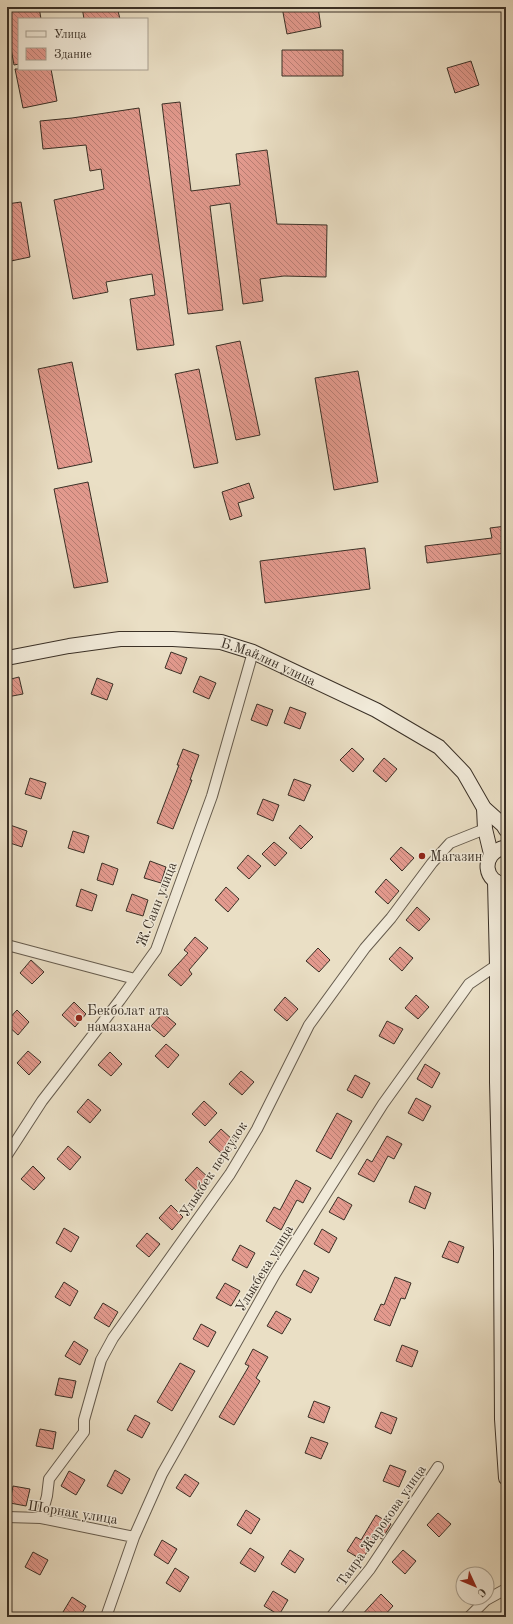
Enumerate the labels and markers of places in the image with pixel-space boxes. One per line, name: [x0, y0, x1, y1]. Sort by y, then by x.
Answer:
place label: Магазин: [430, 850, 483, 864]
marker: Магазин: [417, 851, 427, 861]
place label: Бекболат ата намазхана: [87, 1004, 169, 1034]
marker: Бекболат ата намазхана: [74, 1013, 84, 1023]

